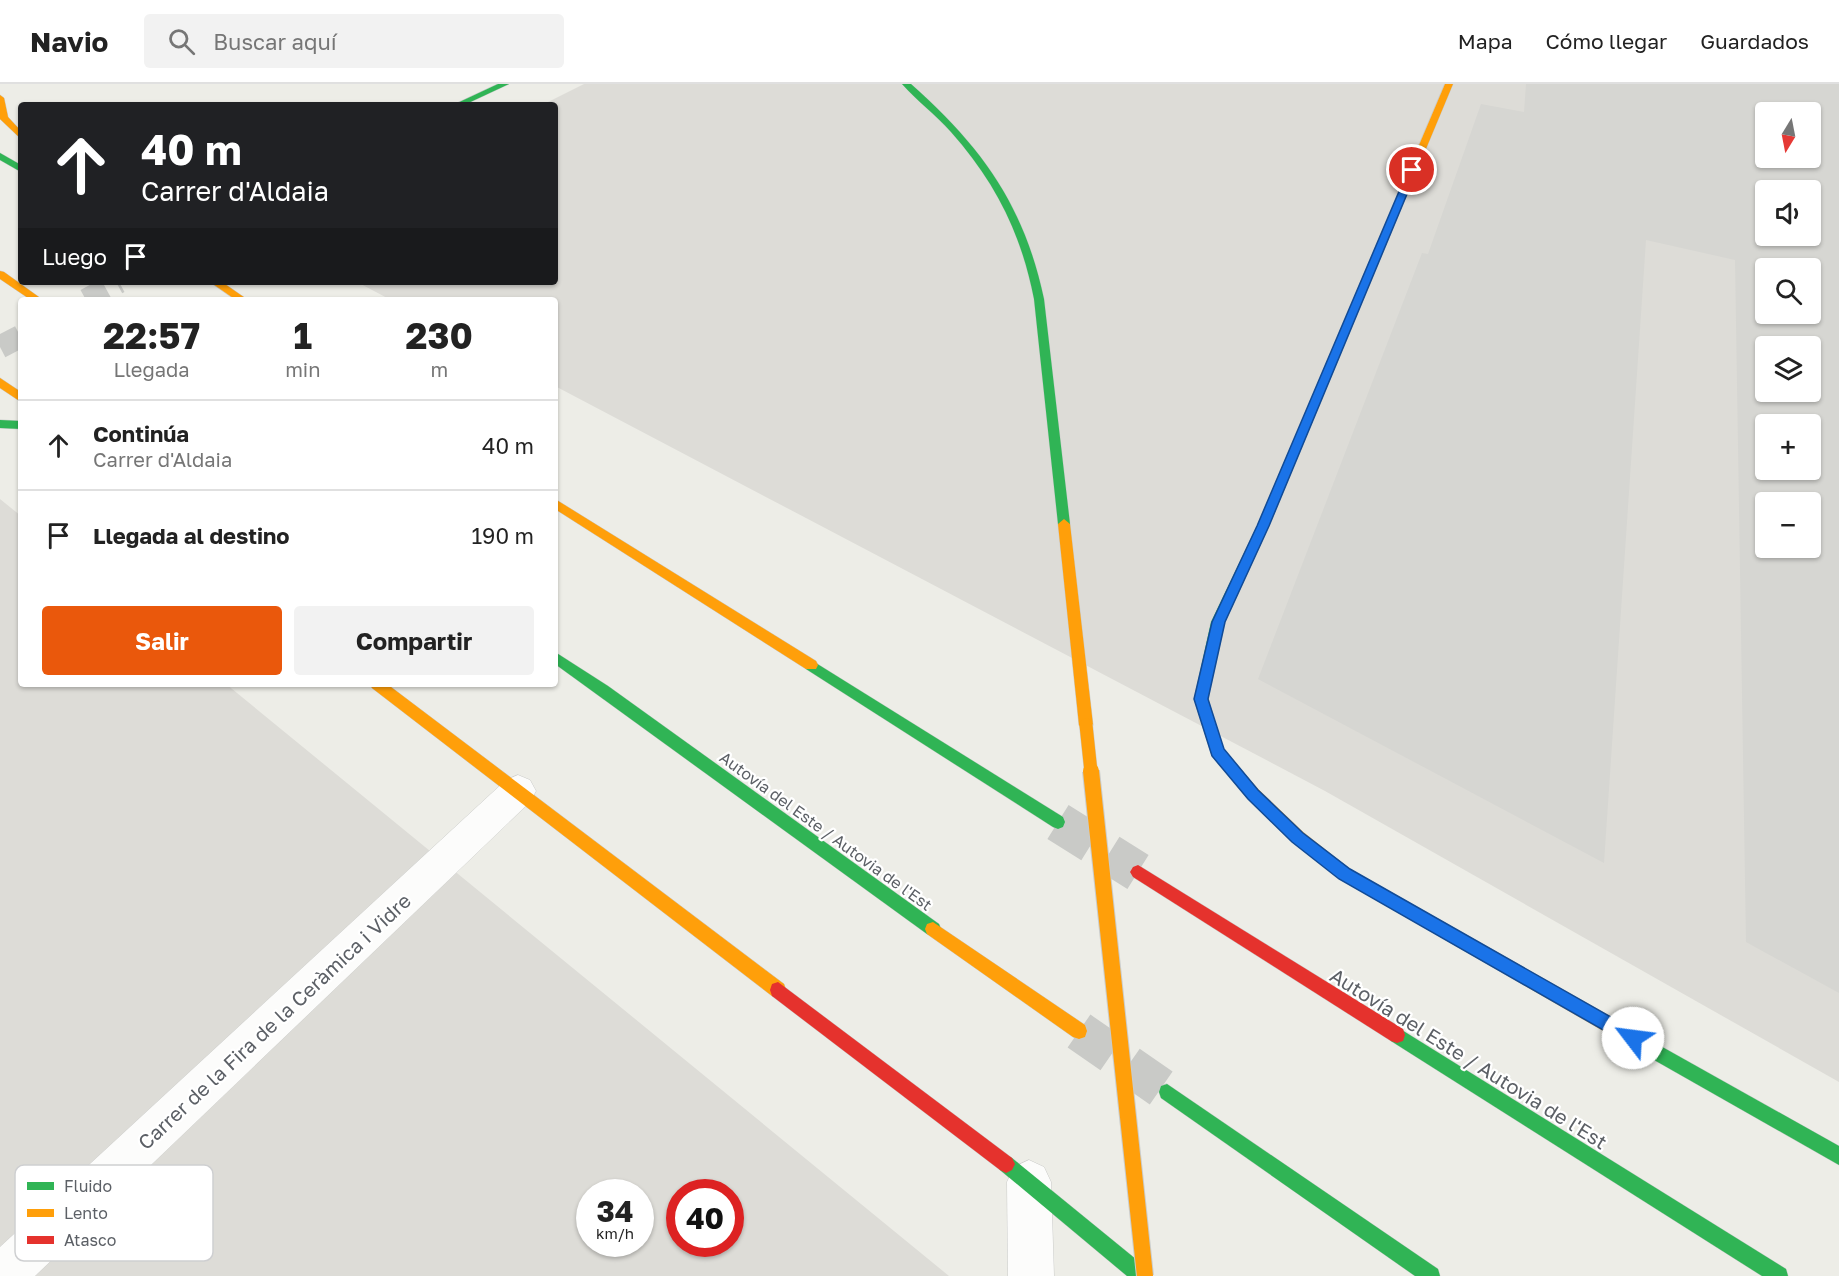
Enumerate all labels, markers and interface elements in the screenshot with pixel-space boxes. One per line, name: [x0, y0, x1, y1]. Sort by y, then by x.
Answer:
search box: [144, 14, 564, 68]
text: Navio: [30, 25, 108, 58]
icon: search: [165, 25, 198, 58]
text: Buscar aquí: [213, 28, 337, 55]
text: Mapa: [1458, 28, 1513, 54]
text: Cómo llegar: [1546, 28, 1667, 54]
text: Guardados: [1700, 28, 1809, 54]
north arrow: [1755, 102, 1821, 168]
map controls: [1755, 102, 1821, 558]
text: 40 m: [141, 124, 242, 174]
icon: ahead: [42, 126, 120, 204]
pin: [1386, 144, 1437, 195]
icon: arrive: [1395, 153, 1428, 186]
text: Carrer d'Aldaia: [141, 175, 329, 207]
button: sound: [1755, 180, 1821, 246]
icon: arrive: [119, 240, 152, 273]
text: Luego: [42, 243, 107, 270]
button: search: [1755, 258, 1821, 324]
text: 22:57: [103, 314, 200, 357]
text: 1: [294, 314, 312, 357]
text: 230: [406, 314, 473, 357]
button: layers: [1755, 336, 1821, 402]
text: Llegada: [113, 357, 190, 381]
text: min: [285, 357, 321, 381]
text: m: [430, 357, 448, 381]
button: +: [1755, 414, 1821, 480]
text: Continúa: [93, 420, 189, 447]
icon: ahead: [42, 429, 75, 462]
text: 40 m: [482, 432, 534, 459]
text: Carrer d'Aldaia: [93, 447, 232, 471]
button: −: [1755, 492, 1821, 558]
icon: arrive: [42, 519, 75, 552]
text: Llegada al destino: [93, 522, 290, 549]
text: 190 m: [471, 522, 534, 549]
button: Salir: [42, 606, 282, 675]
button: Compartir: [294, 606, 534, 675]
street label: Autovía del Este / Autovia de l'Est: [716, 747, 936, 915]
street label: Carrer de la Fira de la Ceràmica i Vidre: [133, 888, 415, 1154]
street label: Autovía del Este / Autovia de l'Est: [1326, 962, 1612, 1154]
position arrow: [1601, 1006, 1665, 1070]
legend: [15, 1165, 213, 1261]
text: Fluido: [64, 1176, 112, 1196]
speed limit sign: 40: [666, 1179, 744, 1257]
text: 34: [596, 1193, 634, 1229]
text: Lento: [64, 1203, 108, 1223]
text: km/h: [596, 1224, 634, 1242]
text: Atasco: [64, 1230, 116, 1250]

